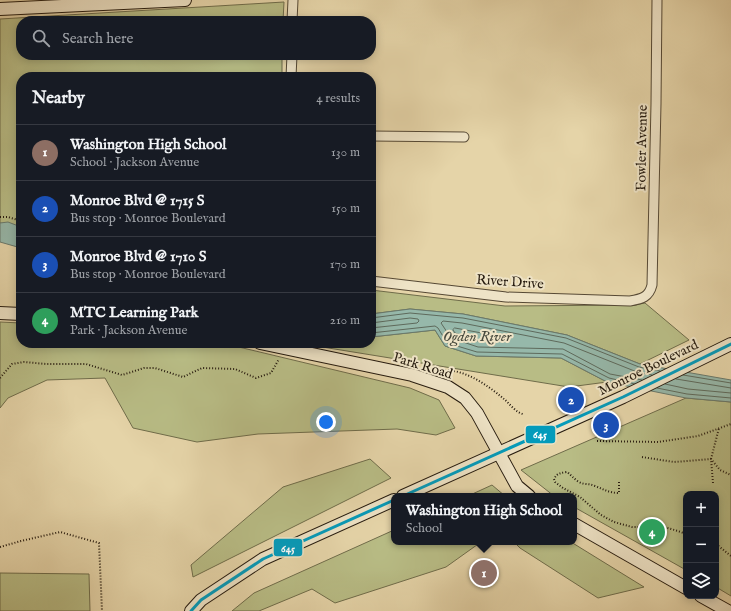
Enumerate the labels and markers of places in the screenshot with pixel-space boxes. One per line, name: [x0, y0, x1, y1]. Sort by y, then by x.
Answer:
pin: 2: [558, 385, 584, 415]
pin: 3: [593, 410, 619, 440]
pin: 4: [639, 517, 665, 547]
pin: 1: [471, 558, 497, 588]

